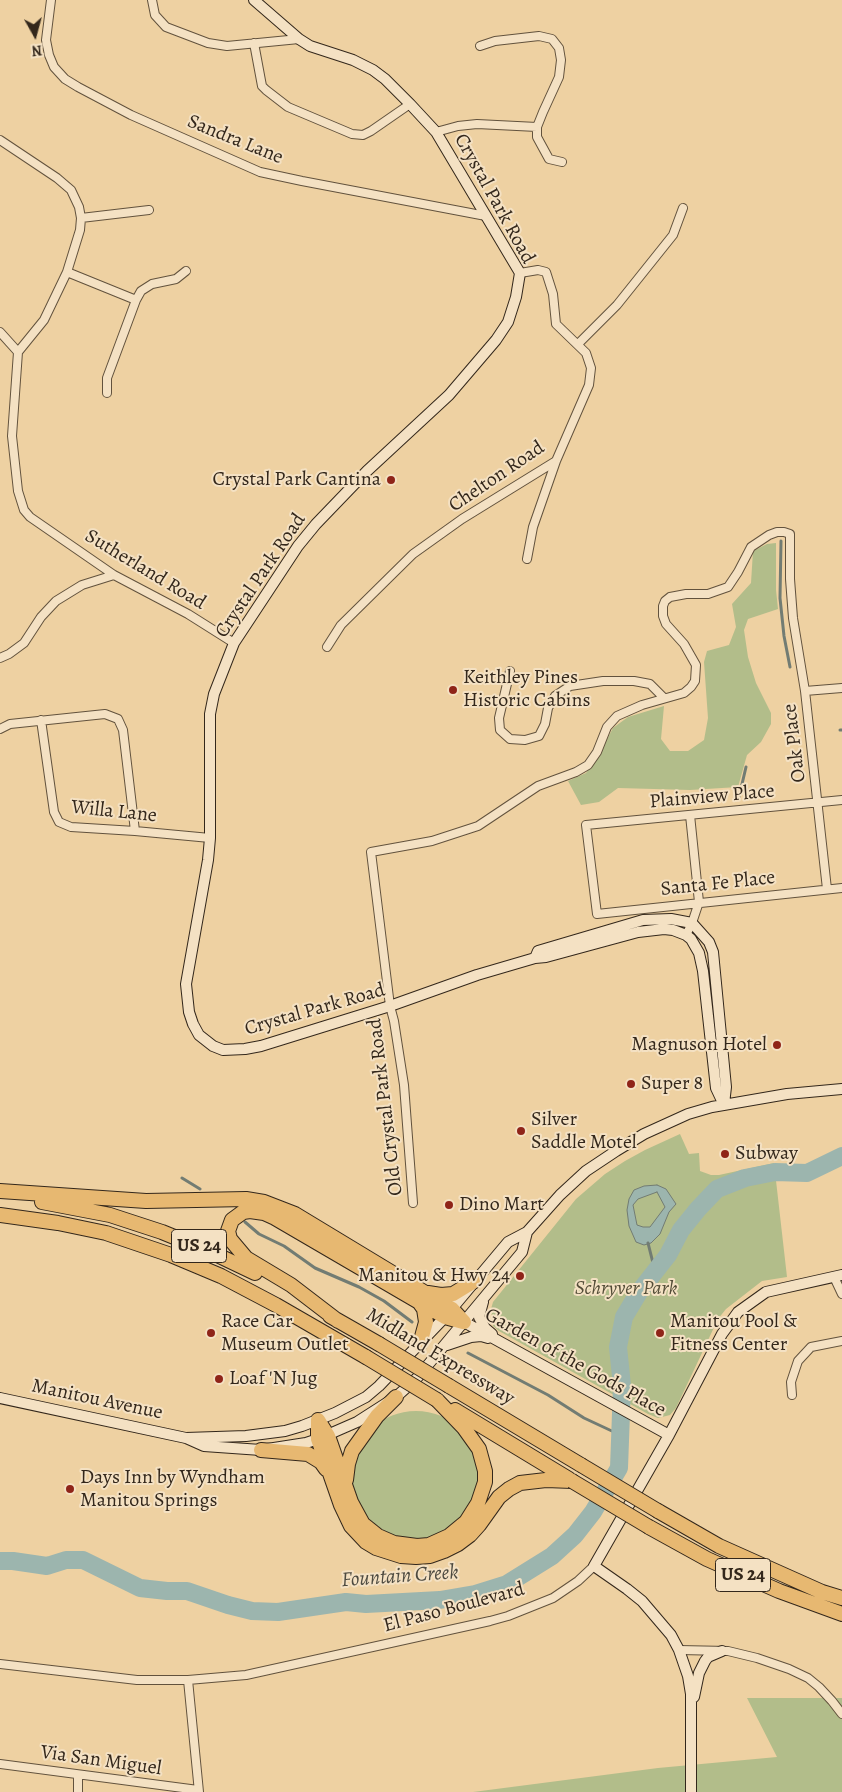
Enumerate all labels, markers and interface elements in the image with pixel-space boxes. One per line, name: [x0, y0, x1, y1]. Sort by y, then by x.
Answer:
north arrow: [10, 10, 60, 60]
text: N: [31, 40, 43, 60]
street label: Sandra Lane: [184, 110, 286, 170]
street label: Crystal Park Road: [448, 130, 540, 268]
street label: Chelton Road: [445, 436, 549, 518]
place label: Crystal Park Cantina: [212, 468, 381, 492]
marker: Crystal Park Cantina: [385, 474, 397, 486]
street label: Crystal Park Road: [211, 509, 311, 643]
street label: Sutherland Road: [80, 524, 210, 616]
place label: Keithley Pines Historic Cabins: [463, 666, 590, 713]
marker: Keithley Pines Historic Cabins: [447, 684, 459, 696]
street label: Oak Place: [778, 702, 812, 784]
street label: Plainview Place: [649, 780, 775, 814]
street label: Willa Lane: [70, 796, 158, 828]
street label: Santa Fe Place: [660, 866, 776, 902]
street label: Crystal Park Road: [242, 978, 388, 1042]
street label: Old Crystal Park Road: [363, 1017, 409, 1197]
place label: Magnuson Hotel: [631, 1033, 767, 1057]
marker: Magnuson Hotel: [771, 1039, 783, 1051]
place label: Super 8: [641, 1072, 703, 1096]
marker: Super 8: [625, 1078, 637, 1090]
place label: Silver Saddle Motel: [531, 1108, 637, 1155]
marker: Silver Saddle Motel: [515, 1125, 527, 1137]
place label: Subway: [735, 1142, 798, 1166]
marker: Subway: [719, 1148, 731, 1160]
place label: Dino Mart: [459, 1193, 544, 1217]
marker: Dino Mart: [443, 1199, 455, 1211]
road number: US 24: [172, 1230, 226, 1262]
place label: Manitou & Hwy 24: [358, 1264, 510, 1288]
marker: Manitou & Hwy 24: [514, 1270, 526, 1282]
park label: Schryver Park: [575, 1277, 677, 1301]
street label: Midland Expressway: [361, 1303, 519, 1411]
street label: Garden of the Gods Place: [480, 1303, 670, 1423]
place label: Race Car Museum Outlet: [221, 1310, 348, 1357]
place label: Manitou Pool & Fitness Center: [670, 1310, 797, 1357]
marker: Race Car Museum Outlet: [205, 1327, 217, 1339]
marker: Manitou Pool & Fitness Center: [654, 1327, 666, 1339]
place label: Loaf 'N Jug: [229, 1367, 318, 1391]
marker: Loaf 'N Jug: [213, 1373, 225, 1385]
street label: Manitou Avenue: [29, 1374, 165, 1426]
place label: Days Inn by Wyndham Manitou Springs: [80, 1466, 265, 1513]
marker: Days Inn by Wyndham Manitou Springs: [64, 1483, 76, 1495]
road number: US 24: [716, 1558, 770, 1592]
water label: Fountain Creek: [341, 1560, 459, 1594]
street label: El Paso Boulevard: [381, 1578, 527, 1638]
street label: Via San Miguel: [39, 1741, 163, 1781]

